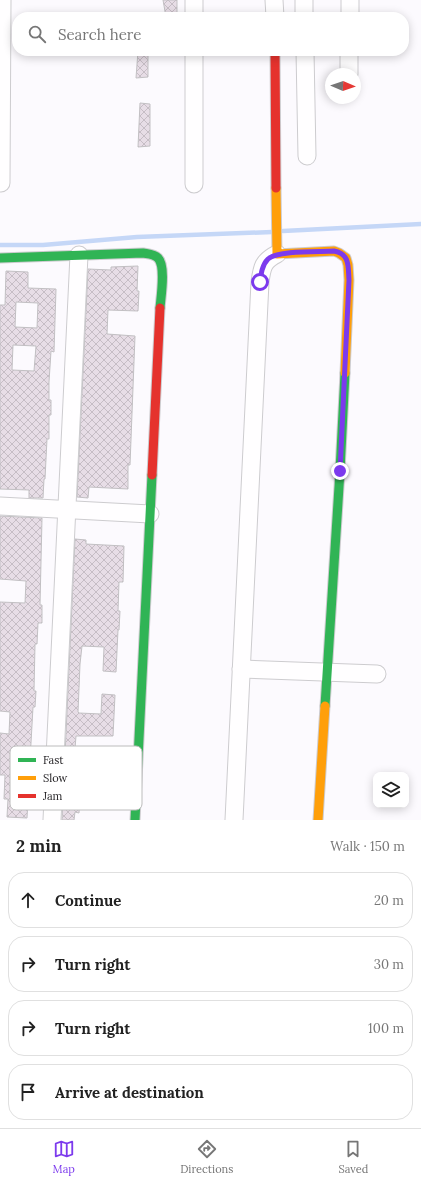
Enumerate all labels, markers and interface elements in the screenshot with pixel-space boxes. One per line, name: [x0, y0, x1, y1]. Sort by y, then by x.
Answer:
search box: [12, 12, 409, 56]
icon: search: [26, 23, 48, 45]
text: Search here: [58, 25, 141, 44]
north arrow: [325, 68, 361, 104]
route start: [251, 273, 269, 291]
route end: [331, 462, 349, 480]
legend: [10, 746, 142, 810]
text: Fast: [43, 753, 64, 767]
text: Slow: [43, 771, 68, 785]
map controls: [373, 772, 409, 808]
button: layers: [373, 772, 409, 808]
text: Jam: [42, 789, 63, 803]
text: 2 min: [16, 835, 62, 857]
text: Walk · 150 m: [330, 838, 405, 855]
icon: ahead: [17, 889, 39, 911]
text: Continue: [55, 891, 121, 910]
text: 20 m: [374, 892, 404, 909]
icon: right: [17, 953, 39, 975]
text: Turn right: [55, 955, 131, 974]
text: 30 m: [374, 956, 404, 973]
icon: right: [17, 1017, 39, 1039]
text: Turn right: [55, 1019, 131, 1038]
text: 100 m: [368, 1020, 404, 1037]
icon: arrive: [17, 1081, 39, 1103]
text: Arrive at destination: [55, 1083, 204, 1102]
tab: Map: [53, 1138, 75, 1176]
tab: Directions: [180, 1138, 233, 1176]
tab: Saved: [339, 1138, 368, 1176]

